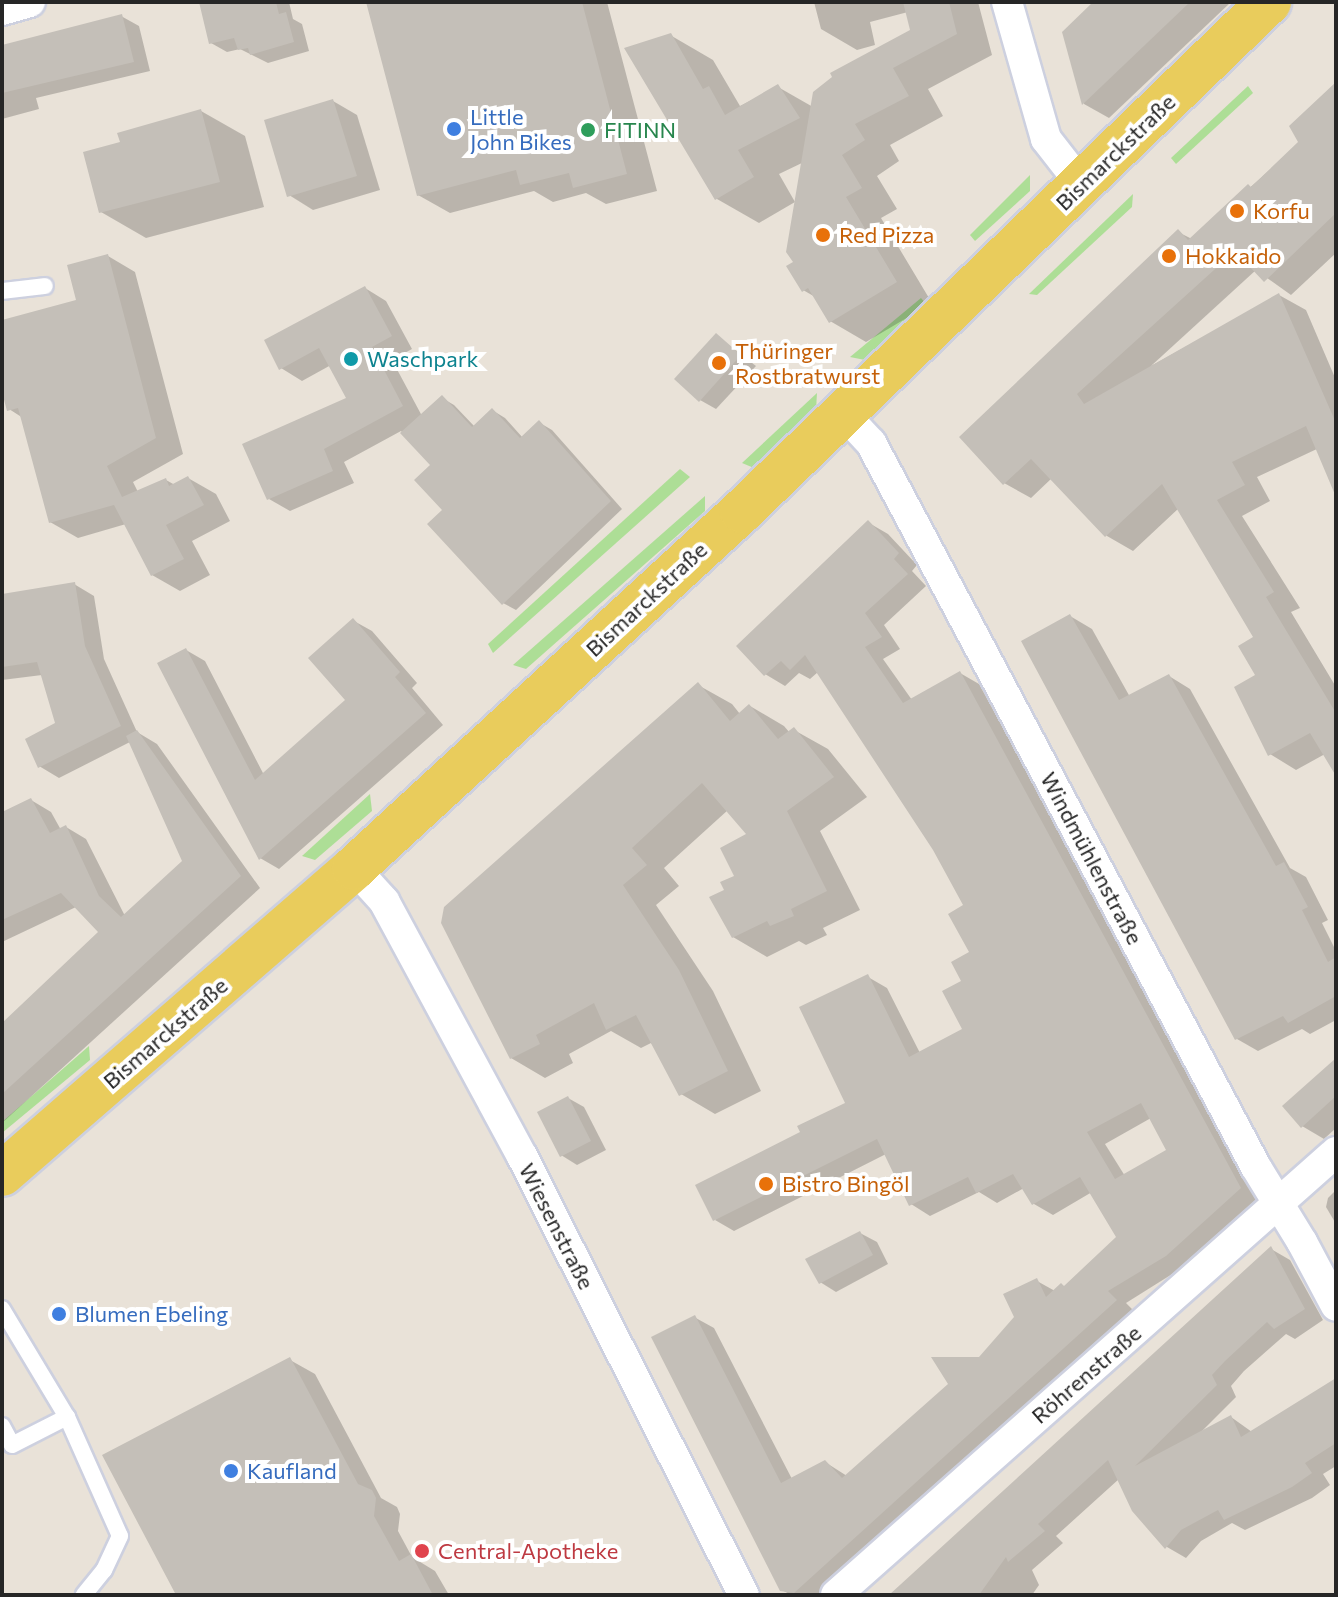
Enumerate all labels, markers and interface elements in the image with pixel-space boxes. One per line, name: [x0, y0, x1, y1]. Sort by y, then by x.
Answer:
street label: Bismarckstraße: [1050, 88, 1180, 216]
place label: Little John Bikes: [470, 103, 572, 154]
place label: FITINN: [604, 117, 676, 143]
marker: Little John Bikes: [445, 120, 463, 138]
marker: FITINN: [579, 121, 597, 139]
place label: Korfu: [1253, 198, 1310, 224]
marker: Korfu: [1228, 202, 1246, 220]
place label: Red Pizza: [839, 222, 934, 248]
marker: Red Pizza: [814, 226, 832, 244]
place label: Hokkaido: [1185, 243, 1281, 269]
marker: Hokkaido: [1160, 247, 1178, 265]
place label: Thüringer Rostbratwurst: [735, 337, 880, 388]
place label: Waschpark: [367, 346, 479, 372]
marker: Waschpark: [342, 350, 360, 368]
marker: Thüringer Rostbratwurst: [710, 354, 728, 372]
street label: Bismarckstraße: [580, 536, 712, 662]
street label: Windmühlenstraße: [1035, 767, 1149, 949]
street label: Bismarckstraße: [98, 972, 232, 1094]
street label: Wiesenstraße: [514, 1159, 600, 1293]
place label: Bistro Bingöl: [782, 1171, 909, 1197]
marker: Bistro Bingöl: [757, 1175, 775, 1193]
place label: Blumen Ebeling: [75, 1301, 228, 1327]
marker: Blumen Ebeling: [50, 1305, 68, 1323]
street label: Röhrenstraße: [1026, 1319, 1146, 1429]
place label: Kaufland: [247, 1458, 337, 1484]
marker: Kaufland: [222, 1462, 240, 1480]
place label: Central-Apotheke: [438, 1538, 618, 1564]
marker: Central-Apotheke: [413, 1542, 431, 1560]

